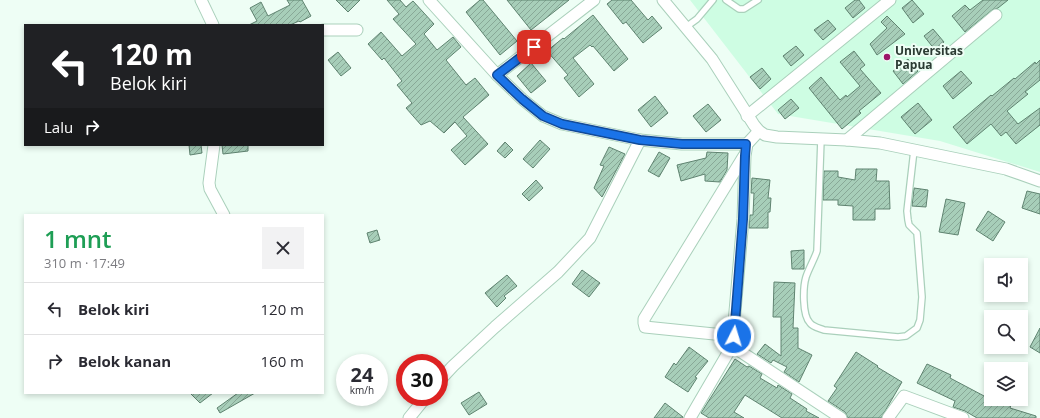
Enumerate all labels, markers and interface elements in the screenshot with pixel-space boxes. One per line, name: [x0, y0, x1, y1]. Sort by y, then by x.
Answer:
pin: [517, 30, 551, 64]
text: 120 m: [110, 35, 193, 73]
icon: arrive: [523, 36, 545, 58]
icon: left: [44, 40, 96, 92]
place label: Universitas Papua: [895, 42, 963, 73]
marker: Universitas Papua: [882, 52, 892, 62]
text: Belok kiri: [110, 71, 187, 95]
icon: right: [81, 116, 103, 138]
text: Lalu: [44, 117, 73, 137]
text: 1 mnt: [44, 222, 112, 255]
button: close: [262, 227, 304, 269]
text: 310 m · 17:49: [44, 254, 125, 272]
map controls: [984, 258, 1028, 406]
button: sound: [984, 258, 1028, 302]
icon: left: [44, 298, 66, 320]
text: Belok kiri: [78, 299, 149, 319]
text: 120 m: [260, 299, 304, 319]
button: search: [984, 310, 1028, 354]
position arrow: [713, 315, 755, 357]
icon: right: [44, 350, 66, 372]
text: Belok kanan: [78, 351, 171, 371]
text: 160 m: [260, 351, 304, 371]
speed limit sign: 30: [396, 354, 448, 406]
text: 24: [351, 361, 373, 388]
button: layers: [984, 362, 1028, 406]
text: km/h: [350, 383, 374, 397]

